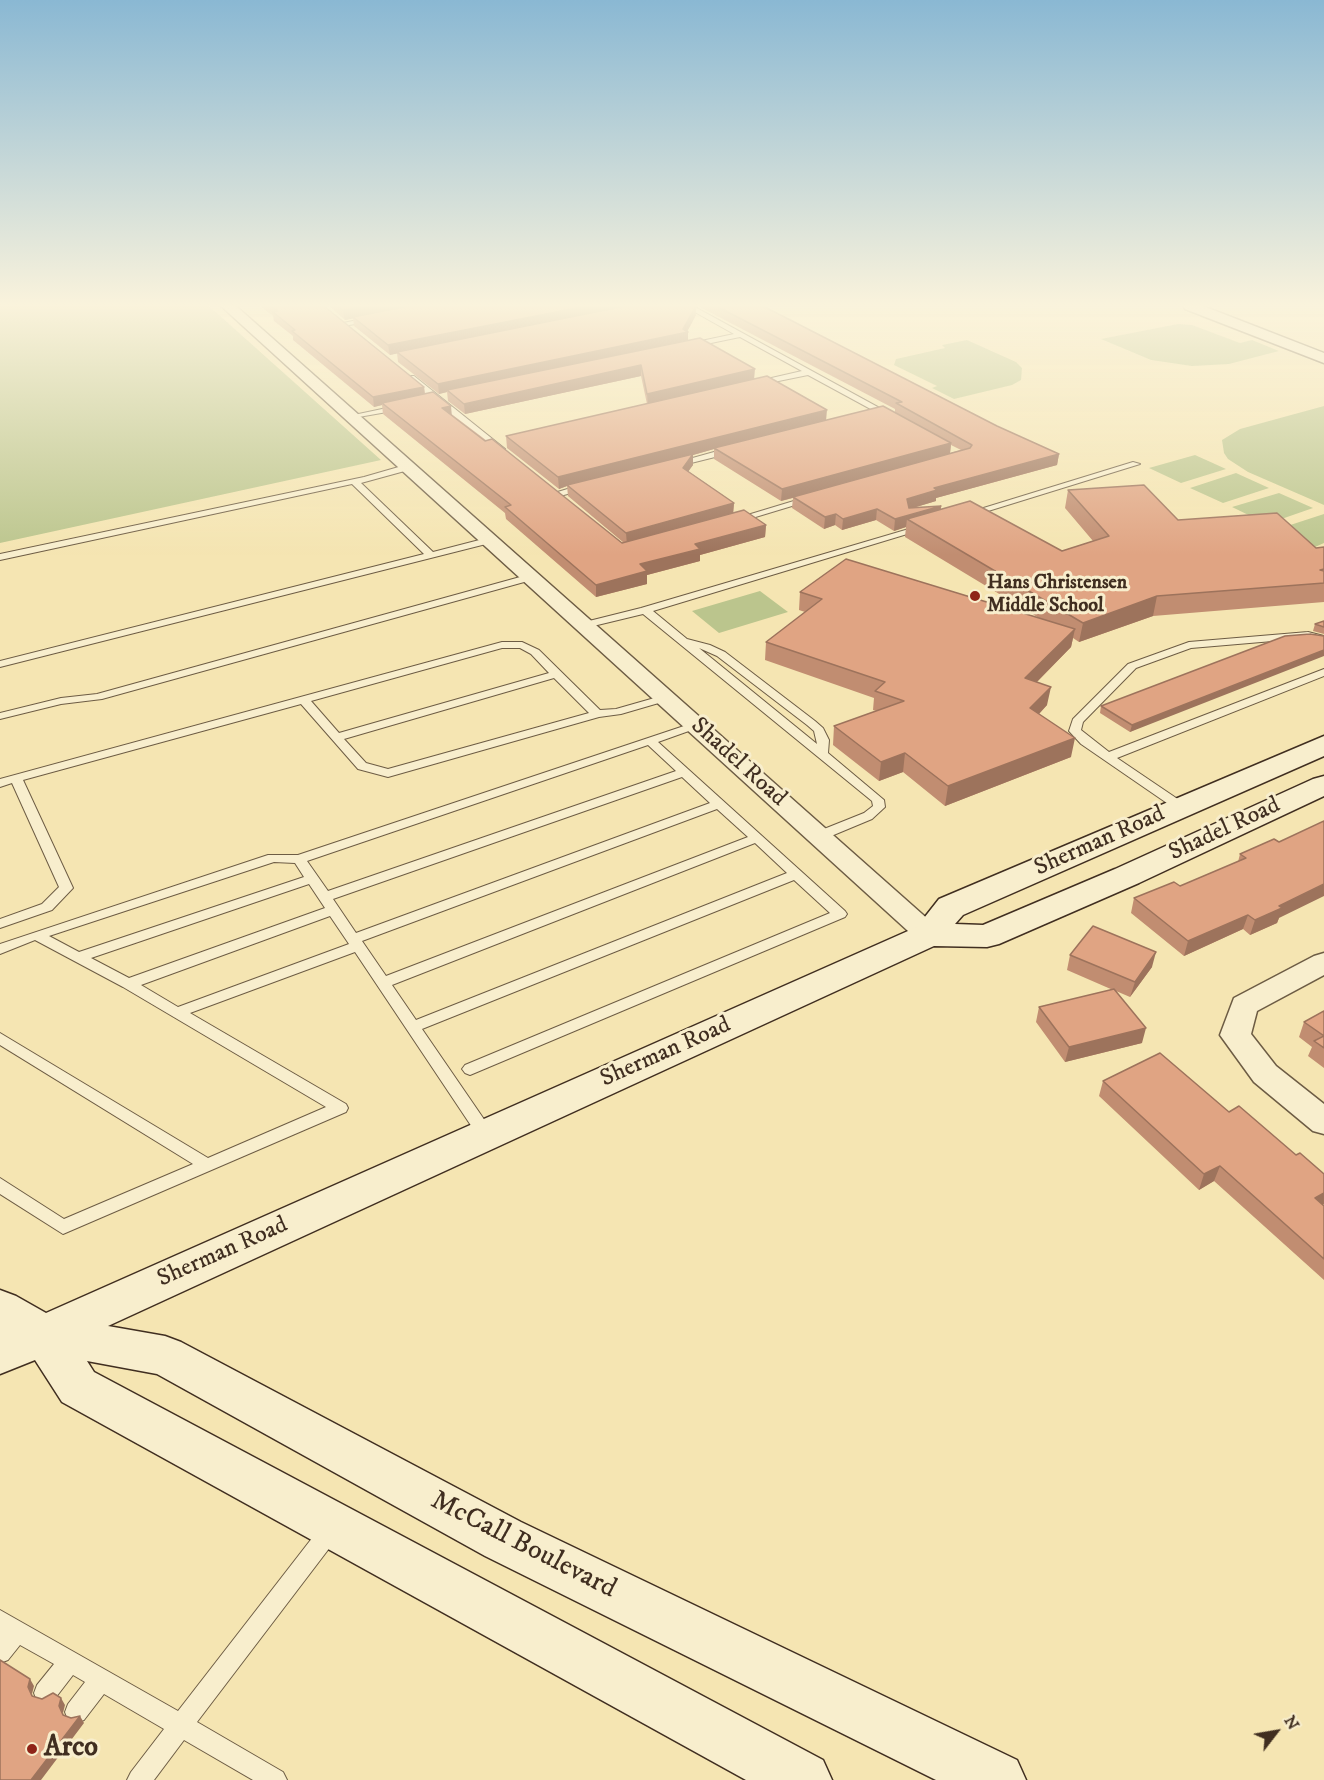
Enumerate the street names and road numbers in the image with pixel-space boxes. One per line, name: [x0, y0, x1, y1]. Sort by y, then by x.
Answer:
street label: Shadel Road: [684, 712, 792, 814]
street label: Shadel Road: [1165, 792, 1285, 868]
street label: Sherman Road: [1030, 800, 1170, 884]
street label: Sherman Road: [596, 1011, 736, 1095]
street label: Sherman Road: [153, 1211, 293, 1295]
street label: McCall Boulevard: [425, 1485, 621, 1607]

